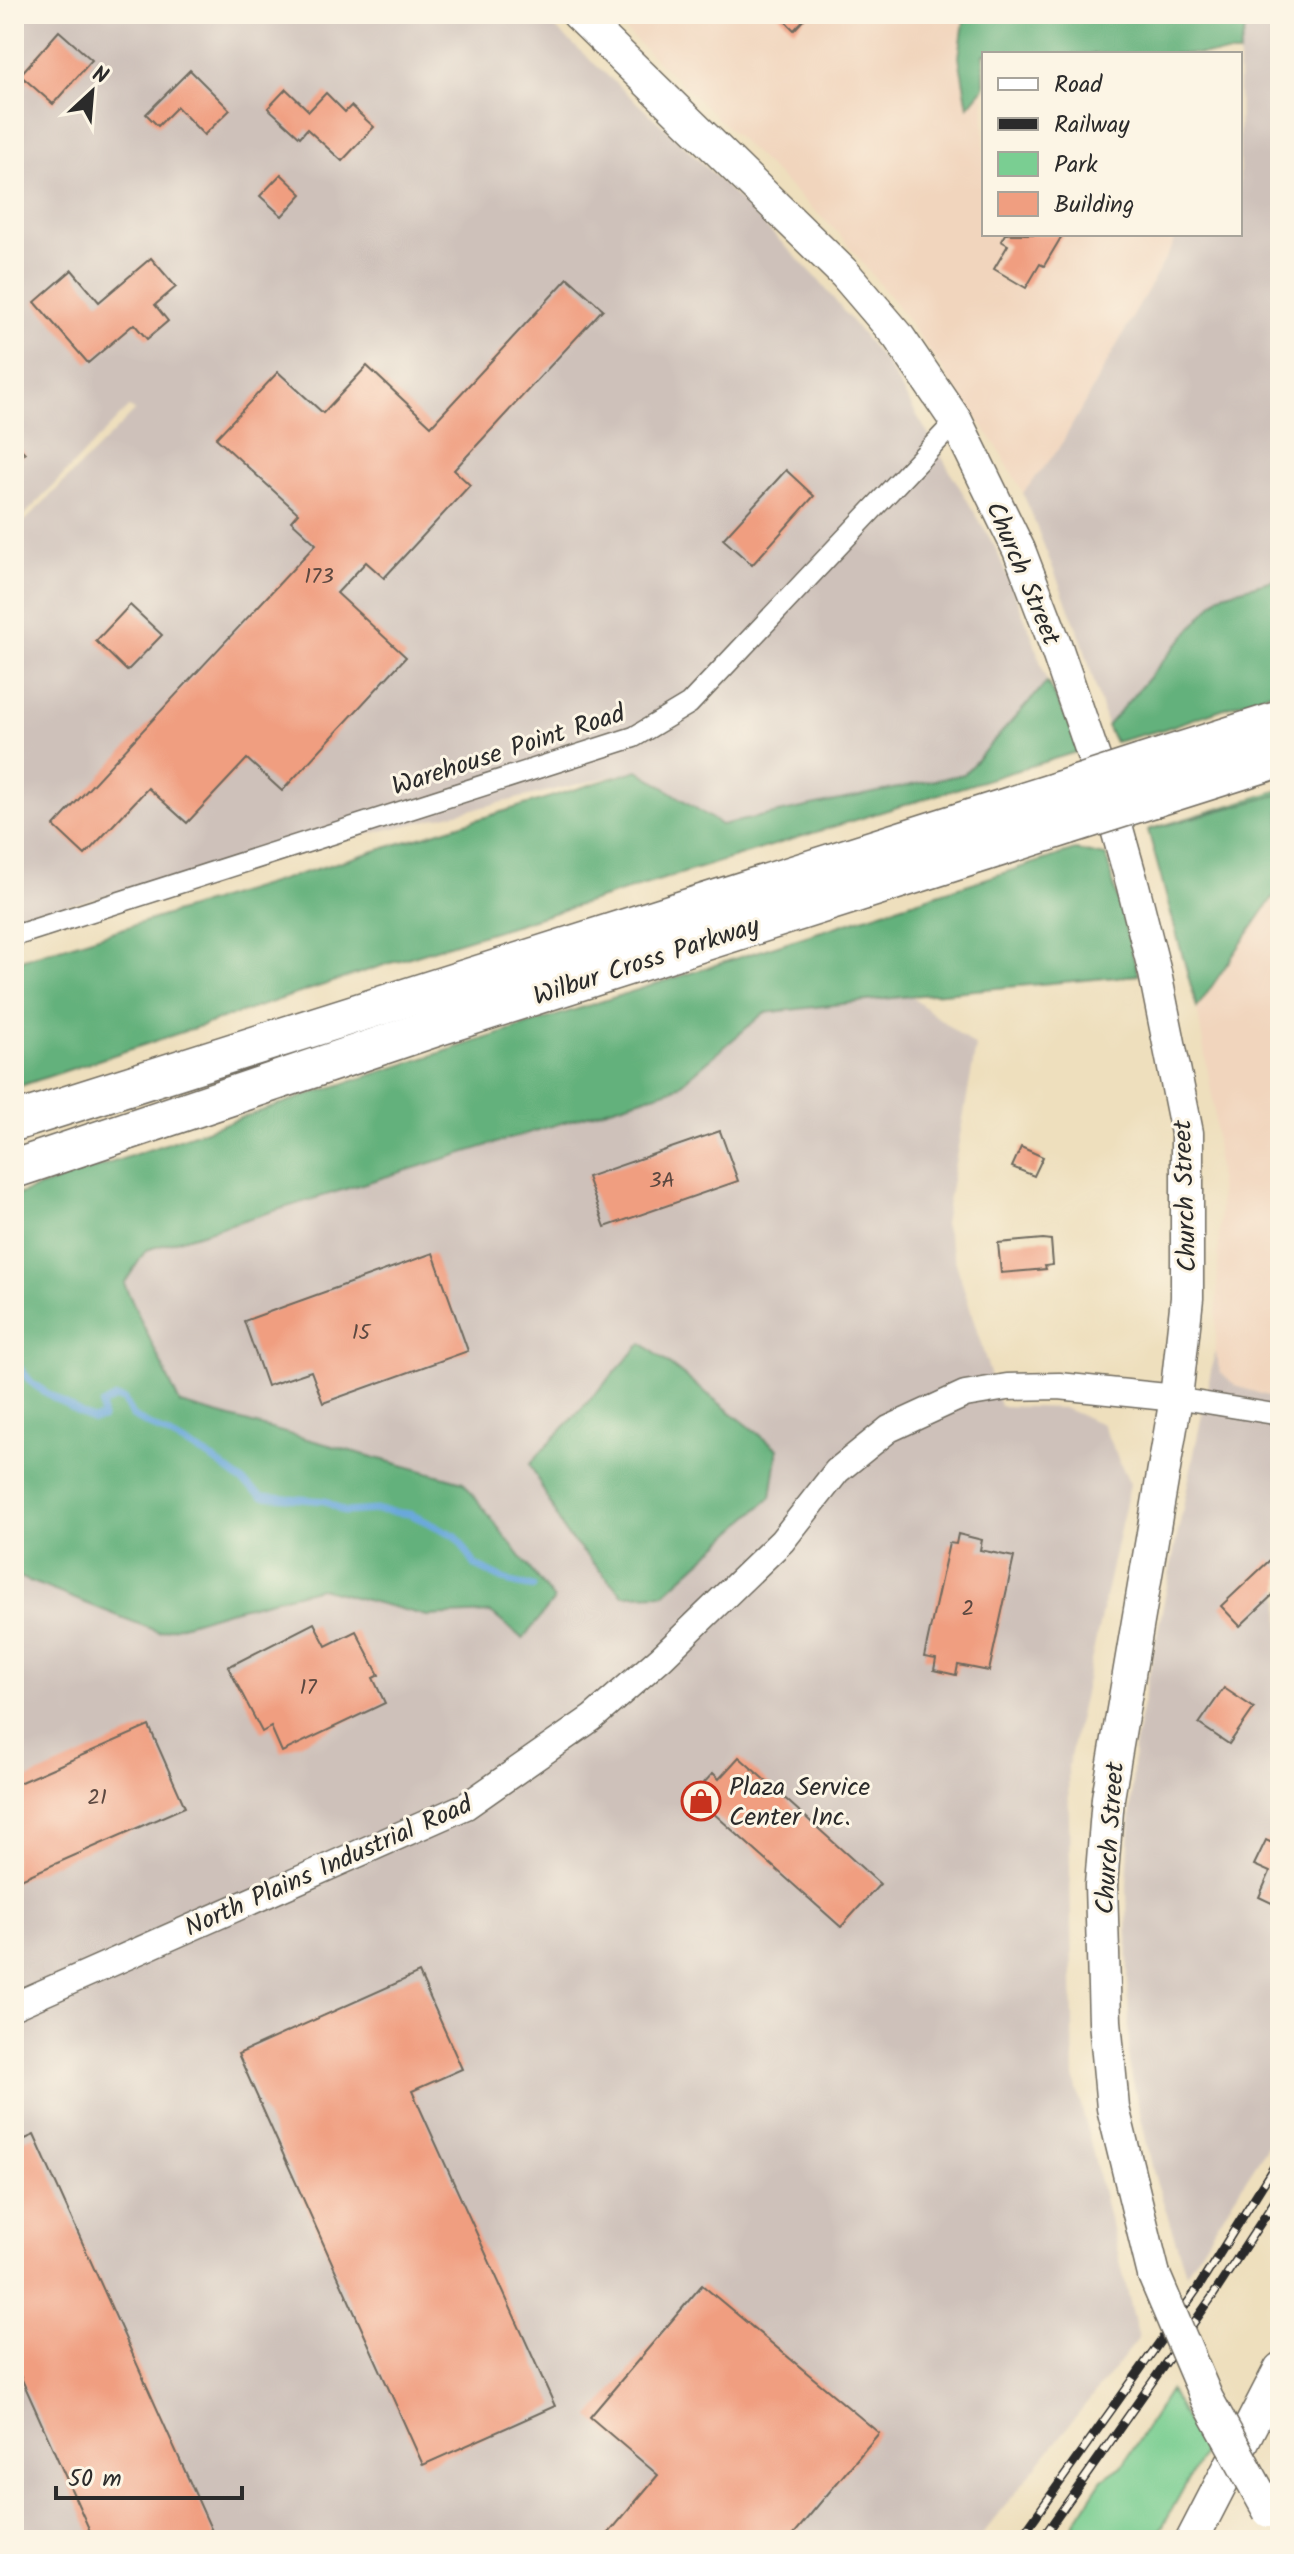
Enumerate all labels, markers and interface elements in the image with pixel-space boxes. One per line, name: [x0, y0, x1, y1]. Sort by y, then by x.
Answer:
north arrow: [52, 52, 132, 132]
legend: [982, 52, 1242, 236]
text: N: [86, 57, 114, 95]
text: Road: [1054, 66, 1103, 105]
text: Railway: [1054, 106, 1130, 145]
text: Park: [1054, 146, 1098, 185]
text: Building: [1054, 186, 1134, 225]
street label: Church Street: [973, 495, 1072, 653]
house number: 173: [304, 560, 334, 595]
street label: Warehouse Point Road: [387, 693, 632, 808]
street label: Wilbur Cross Parkway: [528, 905, 766, 1018]
street label: Church Street: [1162, 1118, 1210, 1273]
house number: 3A: [649, 1164, 675, 1199]
house number: 15: [352, 1316, 372, 1351]
house number: 2: [962, 1592, 974, 1627]
house number: 17: [299, 1671, 317, 1706]
street label: Church Street: [1085, 1760, 1137, 1916]
place label: Plaza Service Center Inc.: [729, 1767, 871, 1839]
shop icon: Plaza Service Center Inc.: [680, 1780, 722, 1822]
house number: 21: [87, 1781, 107, 1816]
street label: North Plains Industrial Road: [178, 1784, 480, 1949]
scale bar: [56, 2450, 242, 2500]
text: 50 m: [68, 2460, 122, 2499]

